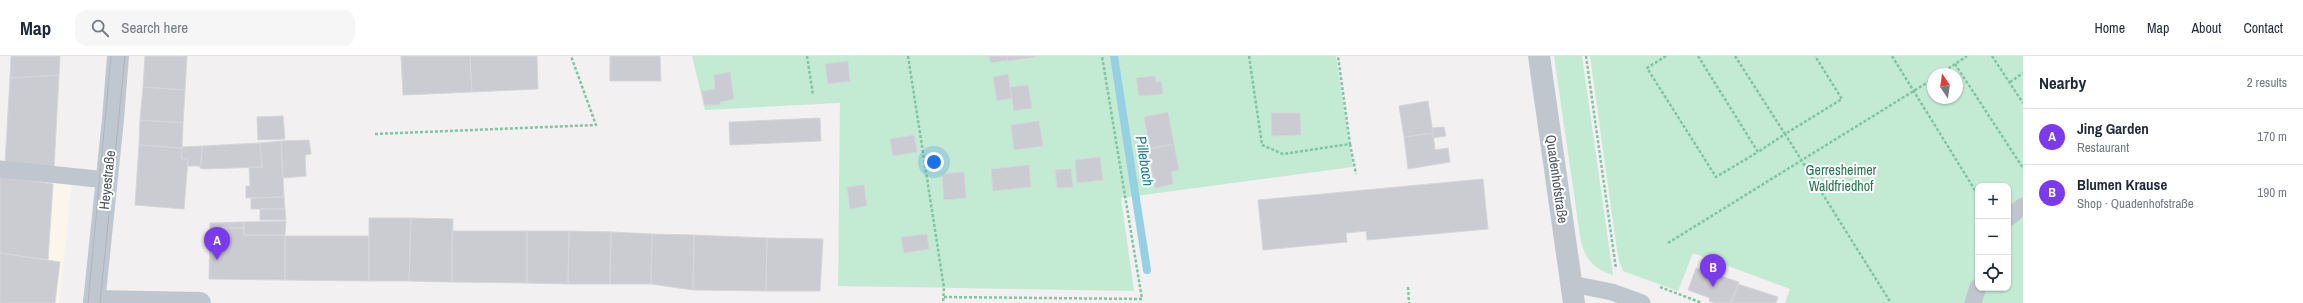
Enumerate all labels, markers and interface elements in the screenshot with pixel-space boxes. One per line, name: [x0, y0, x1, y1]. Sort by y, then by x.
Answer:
search box: [75, 10, 355, 46]
text: Map: [20, 15, 51, 41]
icon: search: [89, 17, 111, 39]
text: Search here: [121, 17, 188, 38]
text: Home: [2094, 19, 2125, 37]
text: Map: [2147, 19, 2169, 37]
text: About: [2191, 19, 2221, 37]
text: Contact: [2243, 19, 2283, 37]
north arrow: [1927, 68, 1963, 104]
text: Nearby: [2039, 71, 2086, 94]
text: 2 results: [2247, 74, 2287, 91]
text: Jing Garden: [2077, 118, 2149, 139]
text: A: [2048, 128, 2056, 145]
text: 170 m: [2257, 128, 2287, 145]
water label: Pillebach: [1131, 134, 1159, 188]
street label: Quadenhofstraße: [1542, 134, 1572, 224]
text: Restaurant: [2077, 139, 2129, 156]
street label: Heyestraße: [95, 150, 119, 210]
your location: [924, 152, 944, 172]
park label: Gerresheimer Waldfriedhof: [1806, 161, 1877, 195]
text: Blumen Krause: [2077, 174, 2167, 195]
map controls: [1975, 183, 2011, 291]
button: +: [1975, 183, 2011, 219]
text: B: [2048, 184, 2056, 201]
text: 190 m: [2257, 184, 2287, 201]
text: Shop · Quadenhofstraße: [2077, 195, 2194, 212]
button: −: [1975, 219, 2011, 255]
pin: A: [204, 227, 230, 260]
pin: B: [1700, 254, 1726, 287]
button: locate: [1975, 255, 2011, 291]

